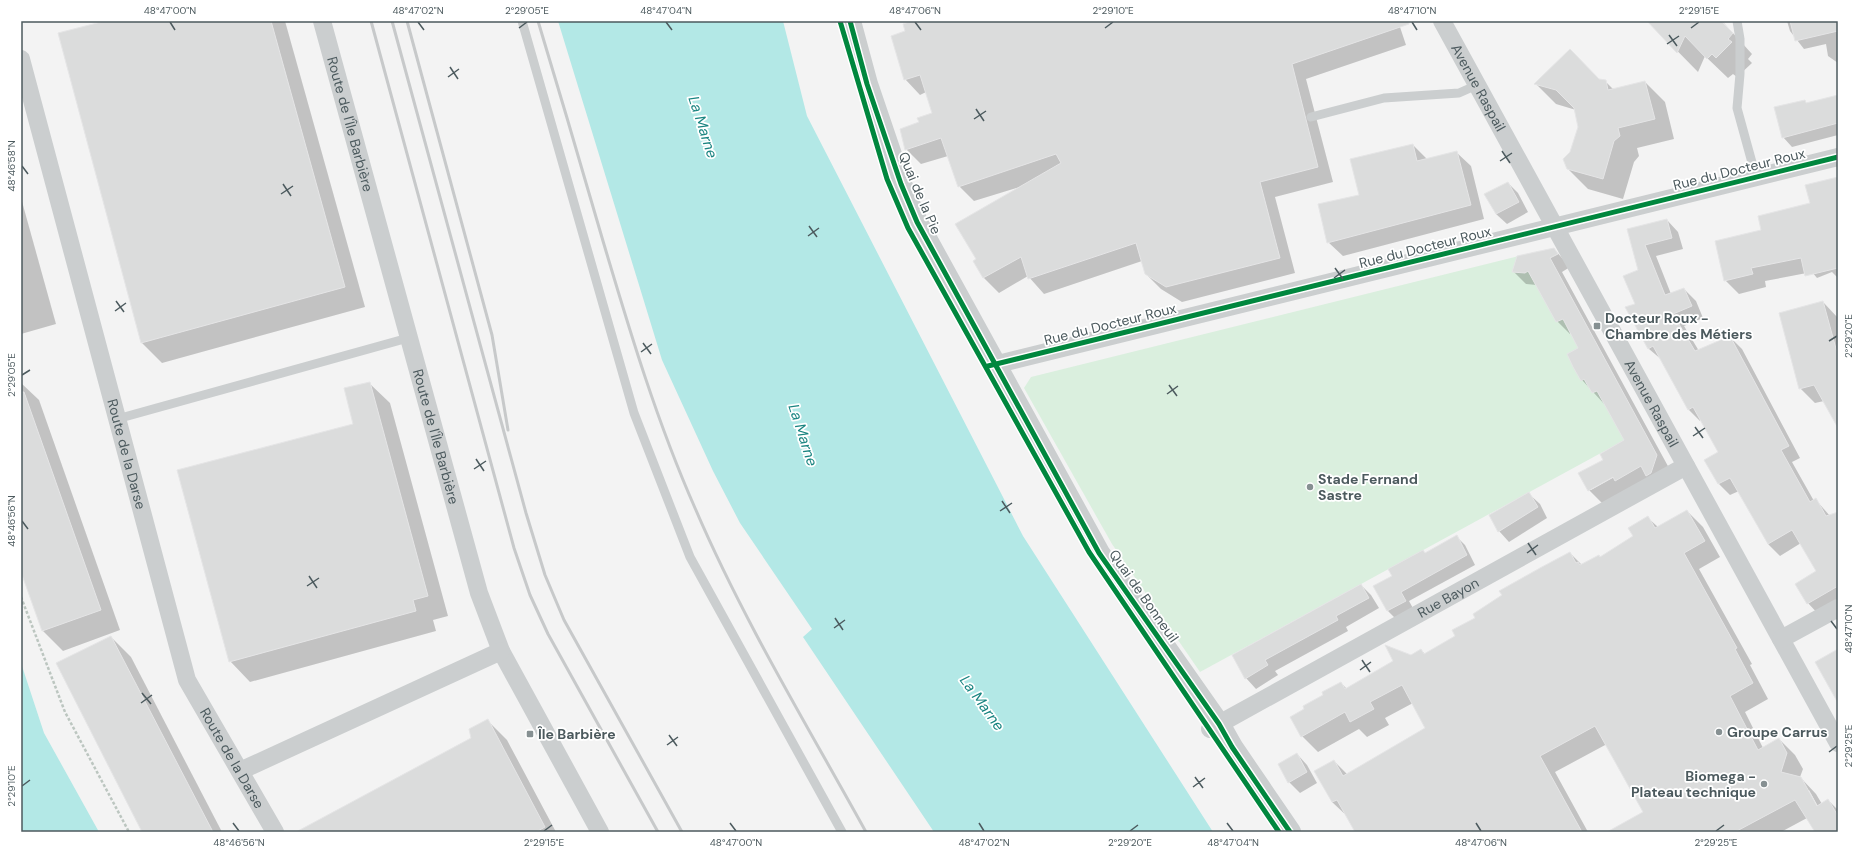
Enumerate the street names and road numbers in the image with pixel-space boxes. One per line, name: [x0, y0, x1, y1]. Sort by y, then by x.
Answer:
street label: Avenue Raspail: [1447, 41, 1510, 134]
street label: Route de l'Île Barbière: [323, 55, 377, 194]
street label: Rue du Docteur Roux: [1671, 144, 1807, 194]
street label: Quai de la Pie: [895, 149, 945, 237]
street label: Rue du Docteur Roux: [1357, 222, 1493, 272]
street label: Rue du Docteur Roux: [1042, 299, 1178, 349]
street label: Avenue Raspail: [1620, 356, 1683, 450]
street label: Route de l'Île Barbière: [409, 367, 463, 506]
street label: Route de la Darse: [103, 397, 150, 511]
street label: Quai de Bonneuil: [1105, 546, 1183, 646]
street label: Rue Bayon: [1414, 573, 1482, 622]
street label: Route de la Darse: [196, 704, 268, 812]

